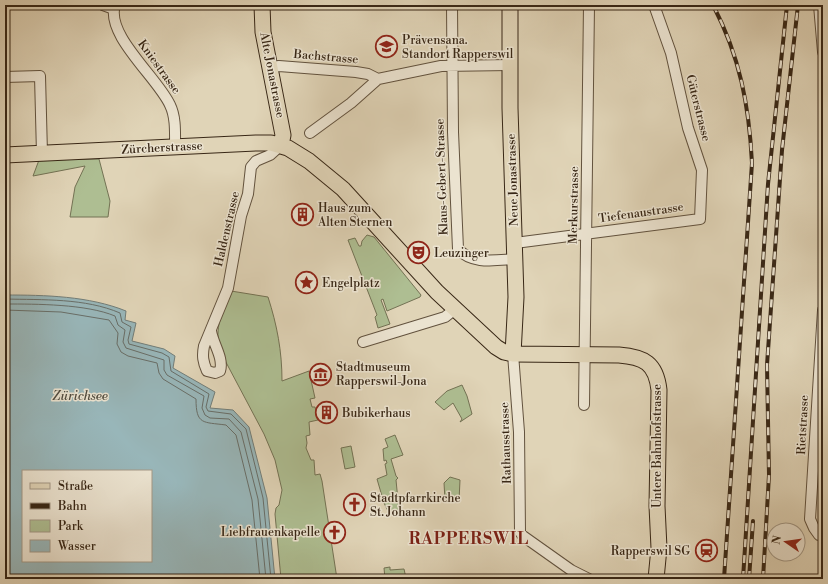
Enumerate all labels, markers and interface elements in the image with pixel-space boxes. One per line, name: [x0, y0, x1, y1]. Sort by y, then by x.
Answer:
street label: Alte Jonastrasse: [256, 30, 288, 119]
place label: Prävensana. Standort Rapperswil: [402, 33, 514, 62]
school or university icon: Prävensana. Standort Rapperswil: [374, 34, 400, 60]
street label: Kniestrasse: [134, 37, 184, 97]
street label: Bachstrasse: [292, 47, 359, 67]
street label: Güterstrasse: [682, 73, 714, 143]
street label: Klaus-Gebert-Strasse: [432, 118, 452, 236]
street label: Neue Jonastrasse: [504, 133, 522, 227]
street label: Zürcherstrasse: [121, 138, 203, 158]
street label: Merkurstrasse: [566, 166, 582, 244]
street label: Haldenstrasse: [211, 190, 243, 268]
street label: Tiefenaustrasse: [597, 200, 685, 226]
place label: Haus zum Alten Sternen: [317, 201, 392, 230]
building icon: Haus zum Alten Sternen: [290, 202, 316, 228]
theatre icon: Leuzinger: [405, 240, 431, 266]
place label: Leuzinger: [434, 246, 489, 261]
place icon: Engelplatz: [294, 270, 320, 296]
place label: Engelplatz: [322, 276, 380, 291]
place label: Stadtmuseum Rapperswil-Jona: [336, 360, 427, 389]
museum icon: Stadtmuseum Rapperswil-Jona: [308, 361, 334, 387]
street label: Untere Bahnhofstrasse: [650, 384, 665, 508]
water label: Zürichsee: [52, 388, 108, 404]
street label: Rietstrasse: [794, 395, 812, 455]
building icon: Bubikerhaus: [314, 400, 340, 426]
street label: Rathausstrasse: [497, 402, 515, 484]
place label: Bubikerhaus: [341, 406, 411, 421]
legend: [22, 470, 152, 562]
text: Straße: [58, 479, 93, 494]
place label: Stadtpfarrkirche St. Johann: [370, 491, 461, 520]
church icon: Stadtpfarrkirche St. Johann: [342, 492, 368, 518]
text: Bahn: [57, 499, 87, 514]
text: Park: [58, 519, 84, 534]
church icon: Liebfrauenkapelle: [322, 519, 348, 545]
north arrow: [766, 522, 806, 562]
place label: Liebfrauenkapelle: [221, 525, 320, 540]
district label: RAPPERSWIL: [409, 529, 529, 549]
text: N: [769, 534, 785, 546]
station icon: Rapperswil SG: [693, 538, 719, 564]
text: Wasser: [57, 539, 96, 554]
place label: Rapperswil SG: [611, 544, 690, 559]

